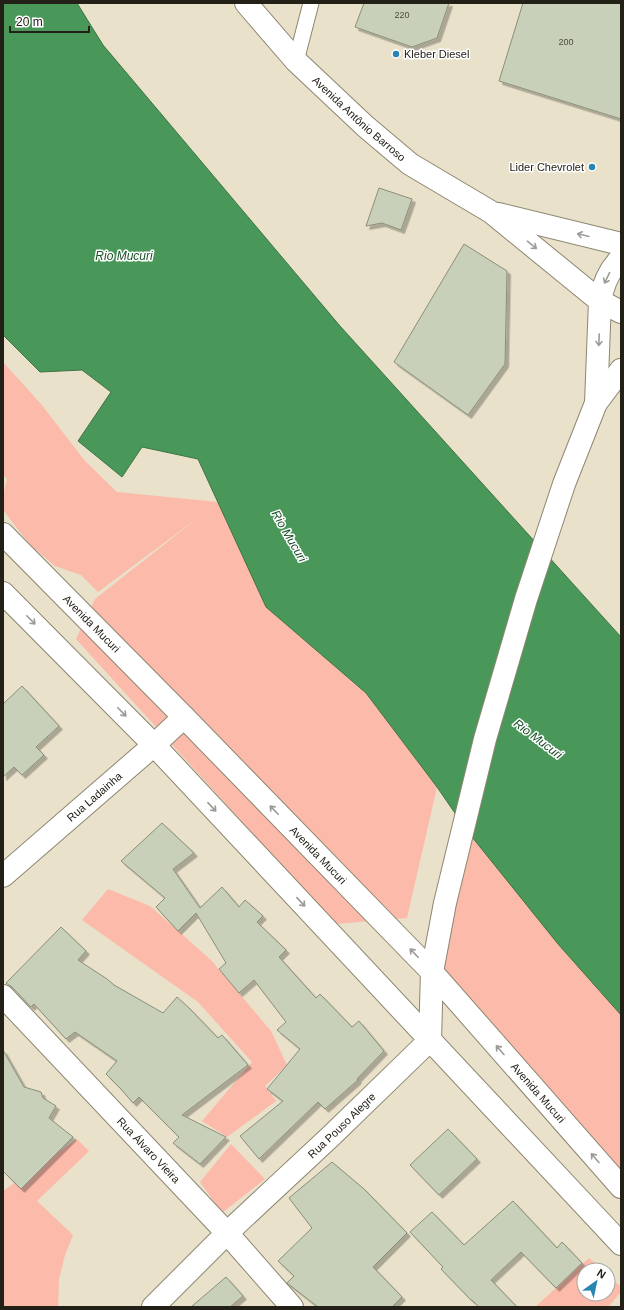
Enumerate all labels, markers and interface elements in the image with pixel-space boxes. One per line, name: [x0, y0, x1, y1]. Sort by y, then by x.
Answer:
scale bar: [10, 8, 89, 34]
house number: 220: [394, 10, 410, 20]
text: 20 m: [16, 15, 43, 29]
house number: 200: [558, 37, 574, 47]
place label: Kleber Diesel: [404, 48, 469, 60]
marker: Kleber Diesel: [391, 49, 401, 59]
street label: Avenida Antônio Barroso: [310, 74, 408, 164]
place label: Lider Chevrolet: [509, 161, 584, 173]
marker: Lider Chevrolet: [587, 162, 597, 172]
one-way arrow: [577, 231, 590, 238]
one-way arrow: [527, 241, 538, 250]
water label: Rio Mucuri: [95, 249, 153, 263]
one-way arrow: [603, 272, 610, 284]
one-way arrow: [595, 333, 603, 346]
water label: Rio Mucuri: [269, 508, 310, 565]
street label: Avenida Mucuri: [61, 592, 122, 655]
one-way arrow: [26, 615, 36, 625]
one-way arrow: [117, 707, 127, 717]
water label: Rio Mucuri: [511, 716, 565, 762]
street label: Rua Ladainha: [65, 769, 125, 824]
one-way arrow: [207, 802, 217, 812]
one-way arrow: [269, 805, 279, 815]
street label: Avenida Mucuri: [288, 824, 349, 886]
one-way arrow: [296, 896, 305, 907]
one-way arrow: [409, 948, 419, 958]
one-way arrow: [496, 1044, 505, 1055]
street label: Avenida Mucuri: [509, 1060, 568, 1125]
street label: Rua Pouso Alegre: [306, 1090, 378, 1160]
street label: Rua Álvaro Vieira: [115, 1115, 183, 1186]
one-way arrow: [591, 1153, 600, 1163]
north arrow: [576, 1262, 616, 1302]
text: N: [595, 1266, 608, 1281]

